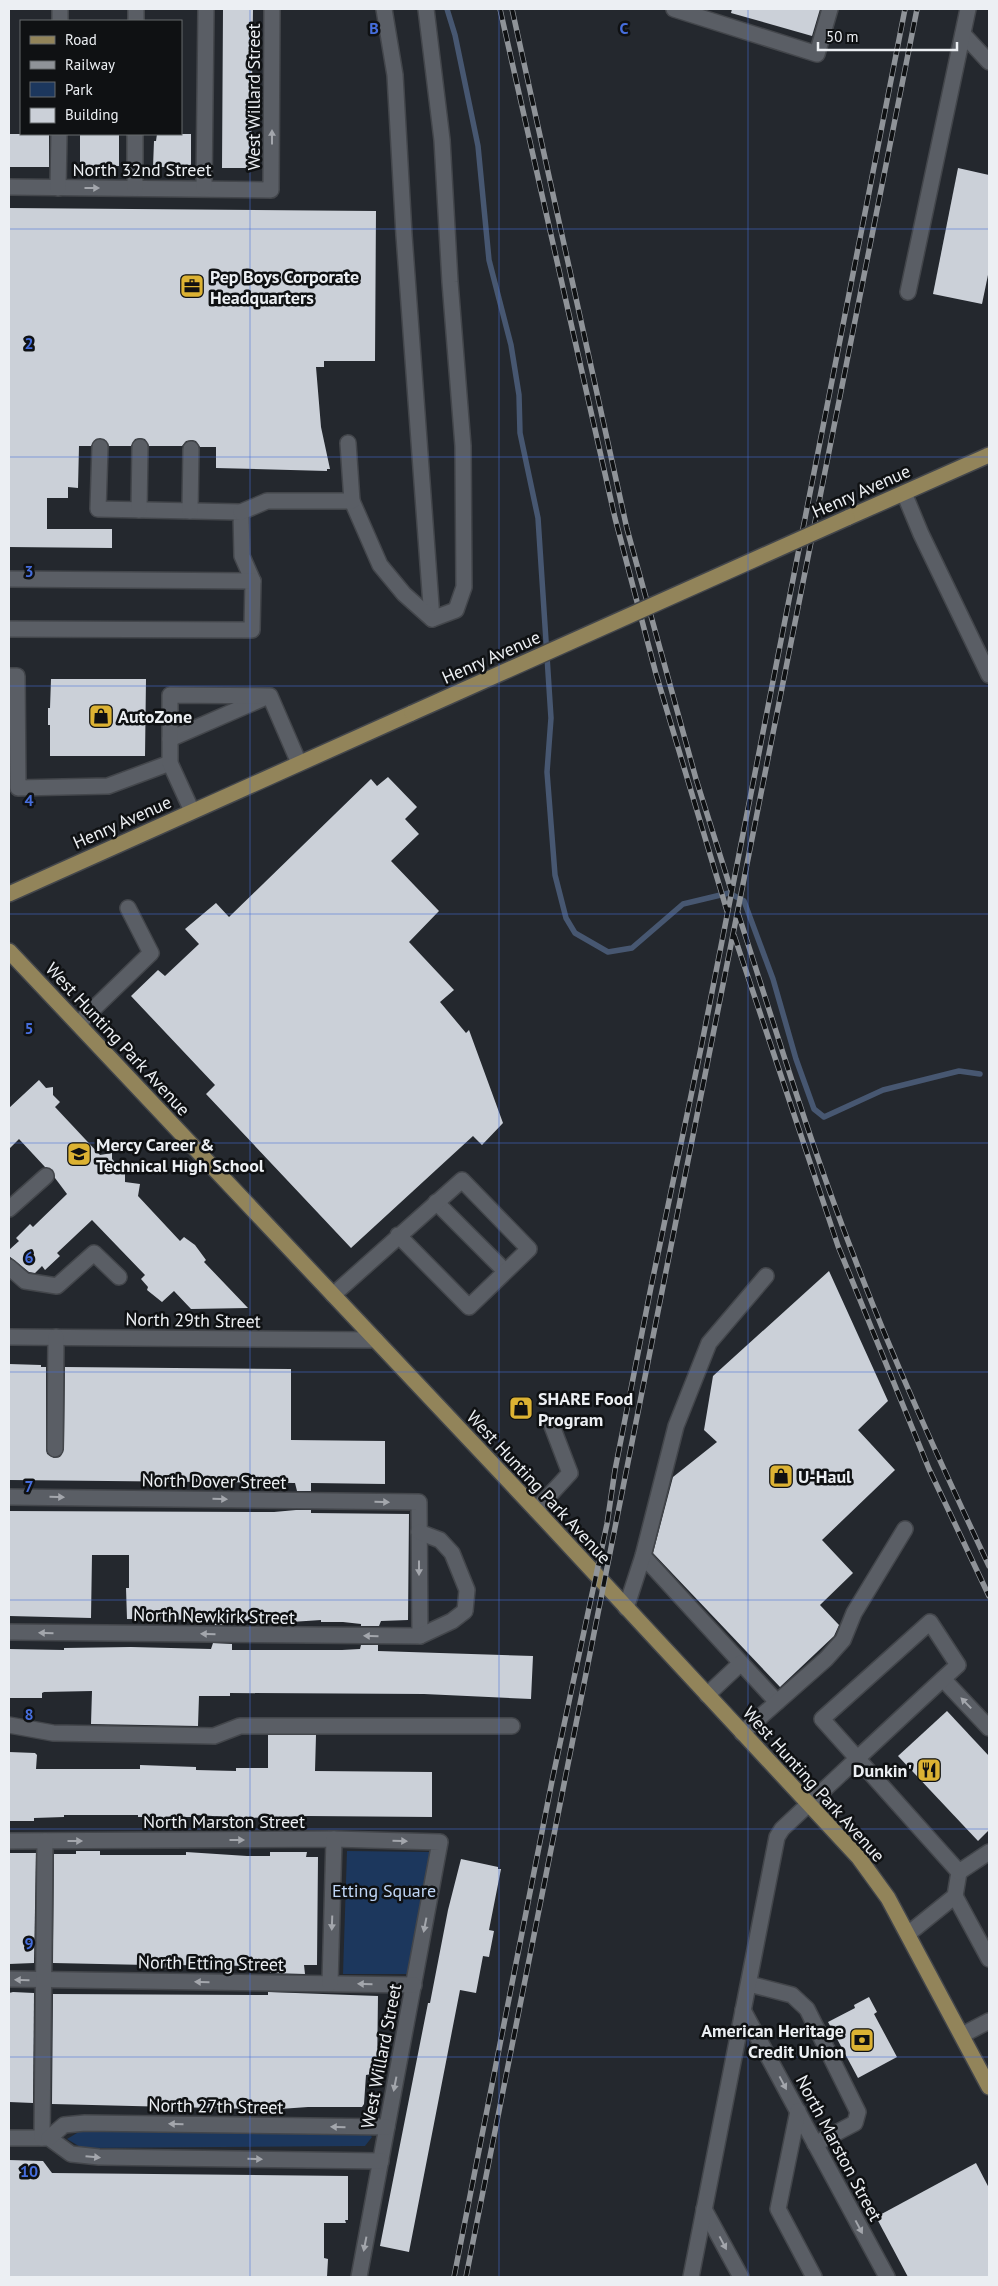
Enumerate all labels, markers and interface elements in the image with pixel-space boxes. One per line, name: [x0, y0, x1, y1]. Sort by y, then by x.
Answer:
text: B: [369, 18, 379, 38]
text: C: [620, 18, 629, 38]
legend: [20, 20, 182, 135]
scale bar: [818, 20, 957, 52]
street label: West Willard Street: [242, 23, 265, 171]
text: 50 m: [826, 27, 859, 46]
text: Road: [65, 30, 97, 49]
text: Railway: [65, 55, 115, 74]
text: Park: [65, 80, 93, 99]
text: Building: [65, 105, 119, 124]
one-way arrow: [268, 128, 276, 144]
street label: North 32nd Street: [72, 158, 212, 181]
one-way arrow: [85, 184, 101, 192]
place label: Pep Boys Corporate Headquarters: [210, 265, 359, 309]
office icon: Pep Boys Corporate Headquarters: [179, 273, 205, 299]
text: 2: [24, 333, 34, 353]
street label: Henry Avenue: [808, 459, 914, 523]
text: 3: [24, 561, 34, 581]
street label: Henry Avenue: [438, 625, 544, 689]
shop icon: AutoZone: [88, 703, 114, 729]
place label: AutoZone: [118, 705, 192, 728]
text: 4: [24, 790, 34, 810]
street label: Henry Avenue: [69, 790, 175, 854]
street label: West Hunting Park Avenue: [41, 957, 195, 1121]
text: 5: [24, 1018, 34, 1038]
place label: Mercy Career & Technical High School: [96, 1133, 265, 1177]
school or university icon: Mercy Career & Technical High School: [66, 1141, 92, 1167]
text: 6: [24, 1247, 34, 1267]
street label: North 29th Street: [125, 1307, 261, 1333]
place label: SHARE Food Program: [538, 1387, 633, 1431]
shop icon: SHARE Food Program: [508, 1395, 534, 1421]
street label: West Hunting Park Avenue: [462, 1405, 616, 1569]
shop icon: U-Haul: [768, 1463, 794, 1489]
place label: U-Haul: [798, 1465, 852, 1488]
street label: North Dover Street: [141, 1468, 287, 1494]
text: 7: [24, 1476, 34, 1496]
one-way arrow: [50, 1493, 66, 1501]
one-way arrow: [212, 1495, 228, 1503]
one-way arrow: [375, 1498, 391, 1506]
one-way arrow: [415, 1561, 423, 1577]
street label: North Newkirk Street: [133, 1603, 295, 1629]
one-way arrow: [38, 1629, 54, 1637]
one-way arrow: [200, 1630, 216, 1638]
one-way arrow: [363, 1632, 379, 1640]
one-way arrow: [960, 1698, 972, 1710]
street label: West Hunting Park Avenue: [738, 1701, 890, 1867]
text: 8: [24, 1704, 34, 1724]
restaurant icon: Dunkin': [916, 1757, 942, 1783]
place label: Dunkin': [853, 1759, 912, 1782]
street label: North Marston Street: [143, 1810, 305, 1833]
one-way arrow: [230, 1836, 246, 1844]
one-way arrow: [67, 1837, 83, 1845]
one-way arrow: [392, 1837, 408, 1845]
park label: Etting Square: [332, 1879, 436, 1902]
one-way arrow: [327, 1915, 335, 1931]
one-way arrow: [420, 1917, 428, 1933]
text: 9: [24, 1933, 34, 1953]
street label: North Etting Street: [138, 1950, 284, 1976]
one-way arrow: [14, 1975, 30, 1983]
one-way arrow: [194, 1978, 210, 1986]
one-way arrow: [357, 1980, 373, 1988]
street label: West Willard Street: [356, 1982, 406, 2130]
place label: American Heritage Credit Union: [701, 2019, 844, 2063]
bank icon: American Heritage Credit Union: [849, 2027, 875, 2053]
street label: North Marston Street: [791, 2071, 887, 2225]
one-way arrow: [779, 2076, 787, 2091]
one-way arrow: [391, 2077, 399, 2092]
street label: North 27th Street: [148, 2093, 284, 2119]
one-way arrow: [167, 2120, 183, 2128]
one-way arrow: [330, 2122, 346, 2130]
one-way arrow: [85, 2153, 101, 2161]
one-way arrow: [247, 2155, 263, 2163]
text: 10: [20, 2161, 38, 2181]
one-way arrow: [855, 2220, 864, 2233]
one-way arrow: [361, 2236, 369, 2252]
one-way arrow: [718, 2236, 727, 2250]

